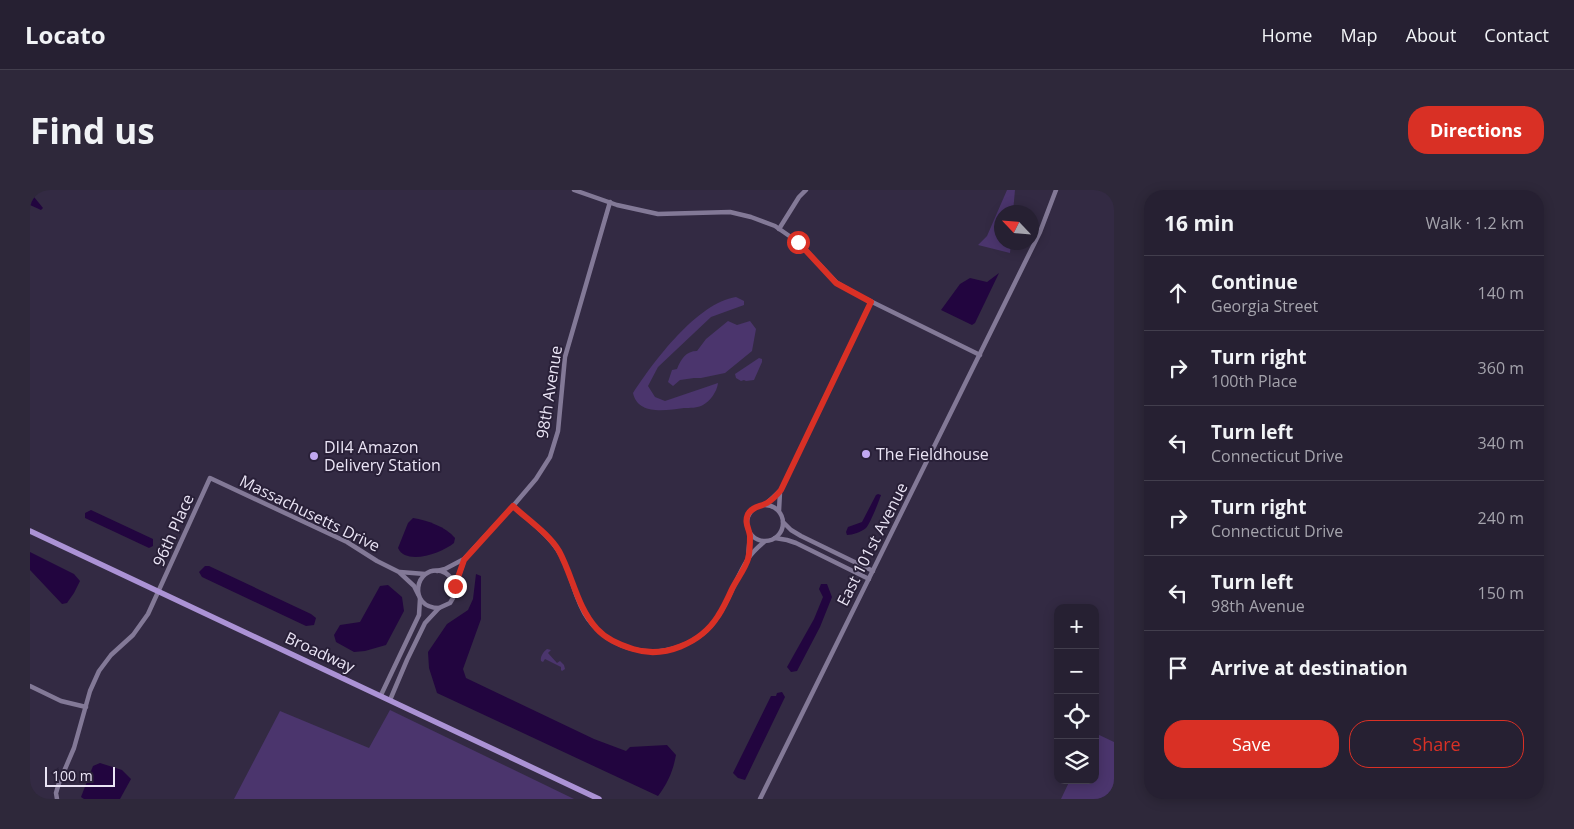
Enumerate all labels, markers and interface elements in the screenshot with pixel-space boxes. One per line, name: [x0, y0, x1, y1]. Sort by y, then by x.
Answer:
text: Locato: [25, 18, 106, 51]
text: Home: [1262, 23, 1312, 47]
text: Map: [1340, 23, 1378, 47]
text: About: [1406, 23, 1456, 47]
text: Contact: [1484, 23, 1549, 47]
button: Directions: [1408, 106, 1544, 154]
text: Find us: [30, 107, 155, 154]
north arrow: [994, 205, 1039, 250]
text: 16 min: [1164, 209, 1234, 237]
text: Walk · 1.2 km: [1426, 212, 1524, 234]
route start: [787, 231, 810, 254]
text: Continue: [1211, 269, 1298, 295]
icon: ahead: [1164, 279, 1192, 307]
text: 140 m: [1478, 282, 1524, 304]
text: Georgia Street: [1211, 295, 1318, 317]
street label: 98th Avenue: [531, 344, 567, 440]
text: Turn right: [1211, 344, 1306, 370]
icon: right: [1164, 354, 1192, 382]
text: 360 m: [1478, 357, 1524, 379]
text: 100th Place: [1211, 370, 1297, 392]
text: Turn left: [1211, 419, 1293, 445]
icon: left: [1164, 429, 1192, 457]
text: 340 m: [1478, 432, 1524, 454]
place label: DII4 Amazon Delivery Station: [324, 436, 441, 476]
place label: The Fieldhouse: [876, 443, 989, 465]
text: Connecticut Drive: [1211, 445, 1343, 467]
marker: The Fieldhouse: [860, 448, 872, 460]
marker: DII4 Amazon Delivery Station: [308, 450, 320, 462]
street label: Massachusetts Drive: [236, 469, 384, 557]
street label: East 101st Avenue: [831, 478, 913, 610]
street label: 96th Place: [147, 490, 199, 570]
text: Turn right: [1211, 494, 1306, 520]
icon: right: [1164, 504, 1192, 532]
text: 240 m: [1478, 507, 1524, 529]
text: Connecticut Drive: [1211, 520, 1343, 542]
text: Turn left: [1211, 569, 1293, 595]
route end: [444, 575, 467, 598]
icon: left: [1164, 579, 1192, 607]
text: 150 m: [1478, 582, 1524, 604]
text: 98th Avenue: [1211, 595, 1305, 617]
map controls: [1054, 604, 1099, 784]
button: +: [1054, 604, 1099, 649]
street label: Broadway: [282, 626, 359, 678]
button: −: [1054, 649, 1099, 694]
icon: arrive: [1164, 654, 1192, 682]
text: Arrive at destination: [1211, 655, 1408, 681]
button: locate: [1054, 694, 1099, 739]
button: Save: [1164, 720, 1339, 768]
button: Share: [1349, 720, 1524, 768]
button: layers: [1054, 739, 1099, 784]
scale bar: [45, 764, 115, 787]
text: 100 m: [52, 766, 93, 785]

